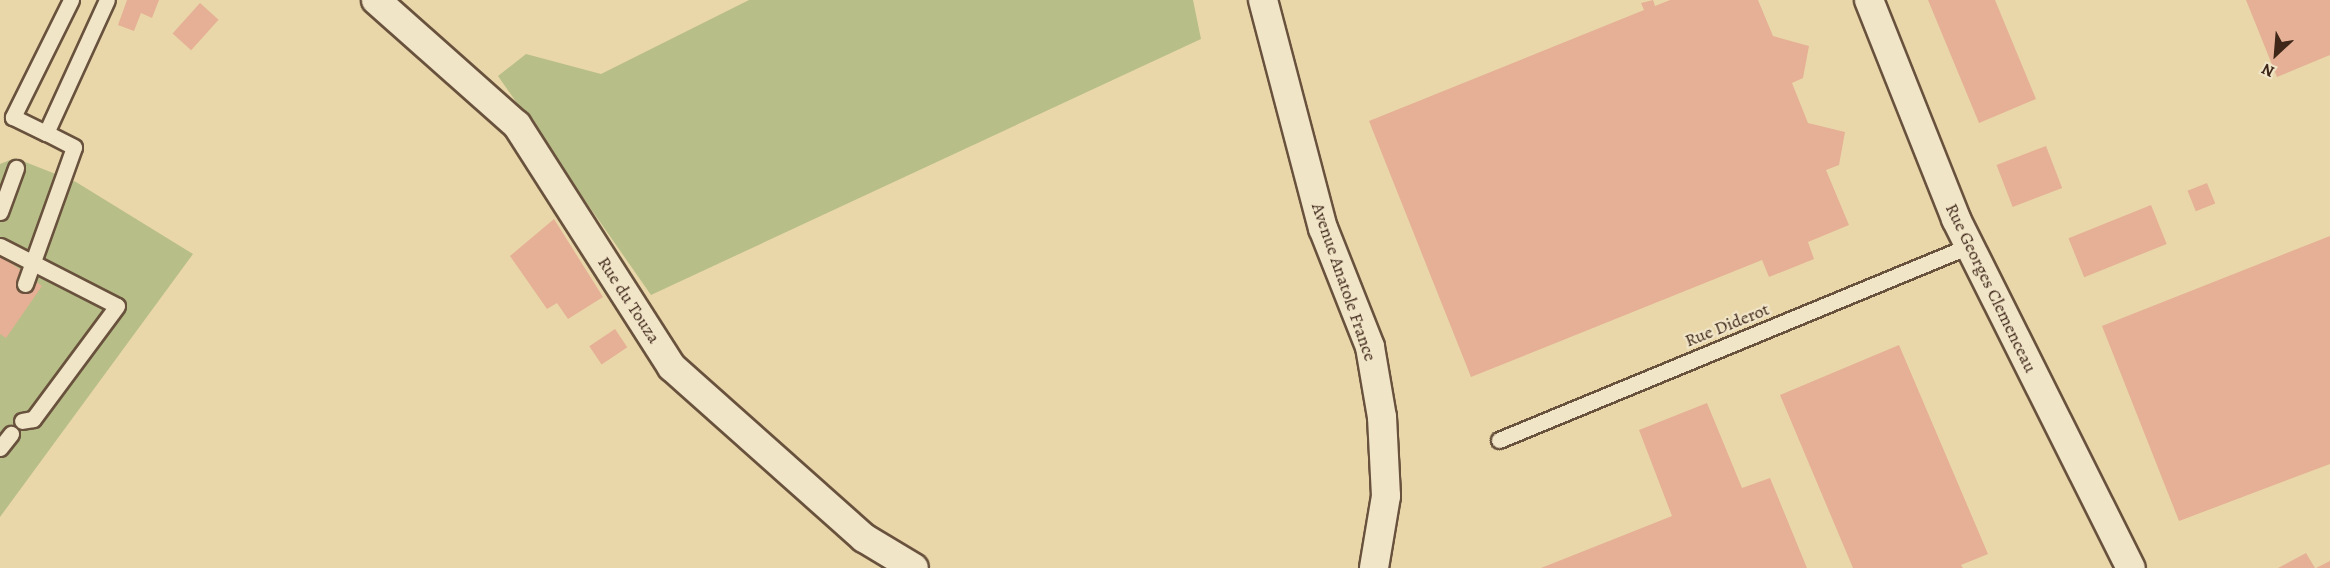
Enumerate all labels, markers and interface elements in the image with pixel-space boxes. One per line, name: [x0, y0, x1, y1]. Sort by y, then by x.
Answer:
north arrow: [2246, 24, 2306, 84]
text: N: [2258, 58, 2278, 83]
street label: Avenue Anatole France: [1307, 200, 1381, 364]
street label: Rue Georges Clemenceau: [1941, 200, 2041, 376]
street label: Rue du Touza: [593, 253, 665, 347]
street label: Rue Diderot: [1682, 298, 1772, 352]

